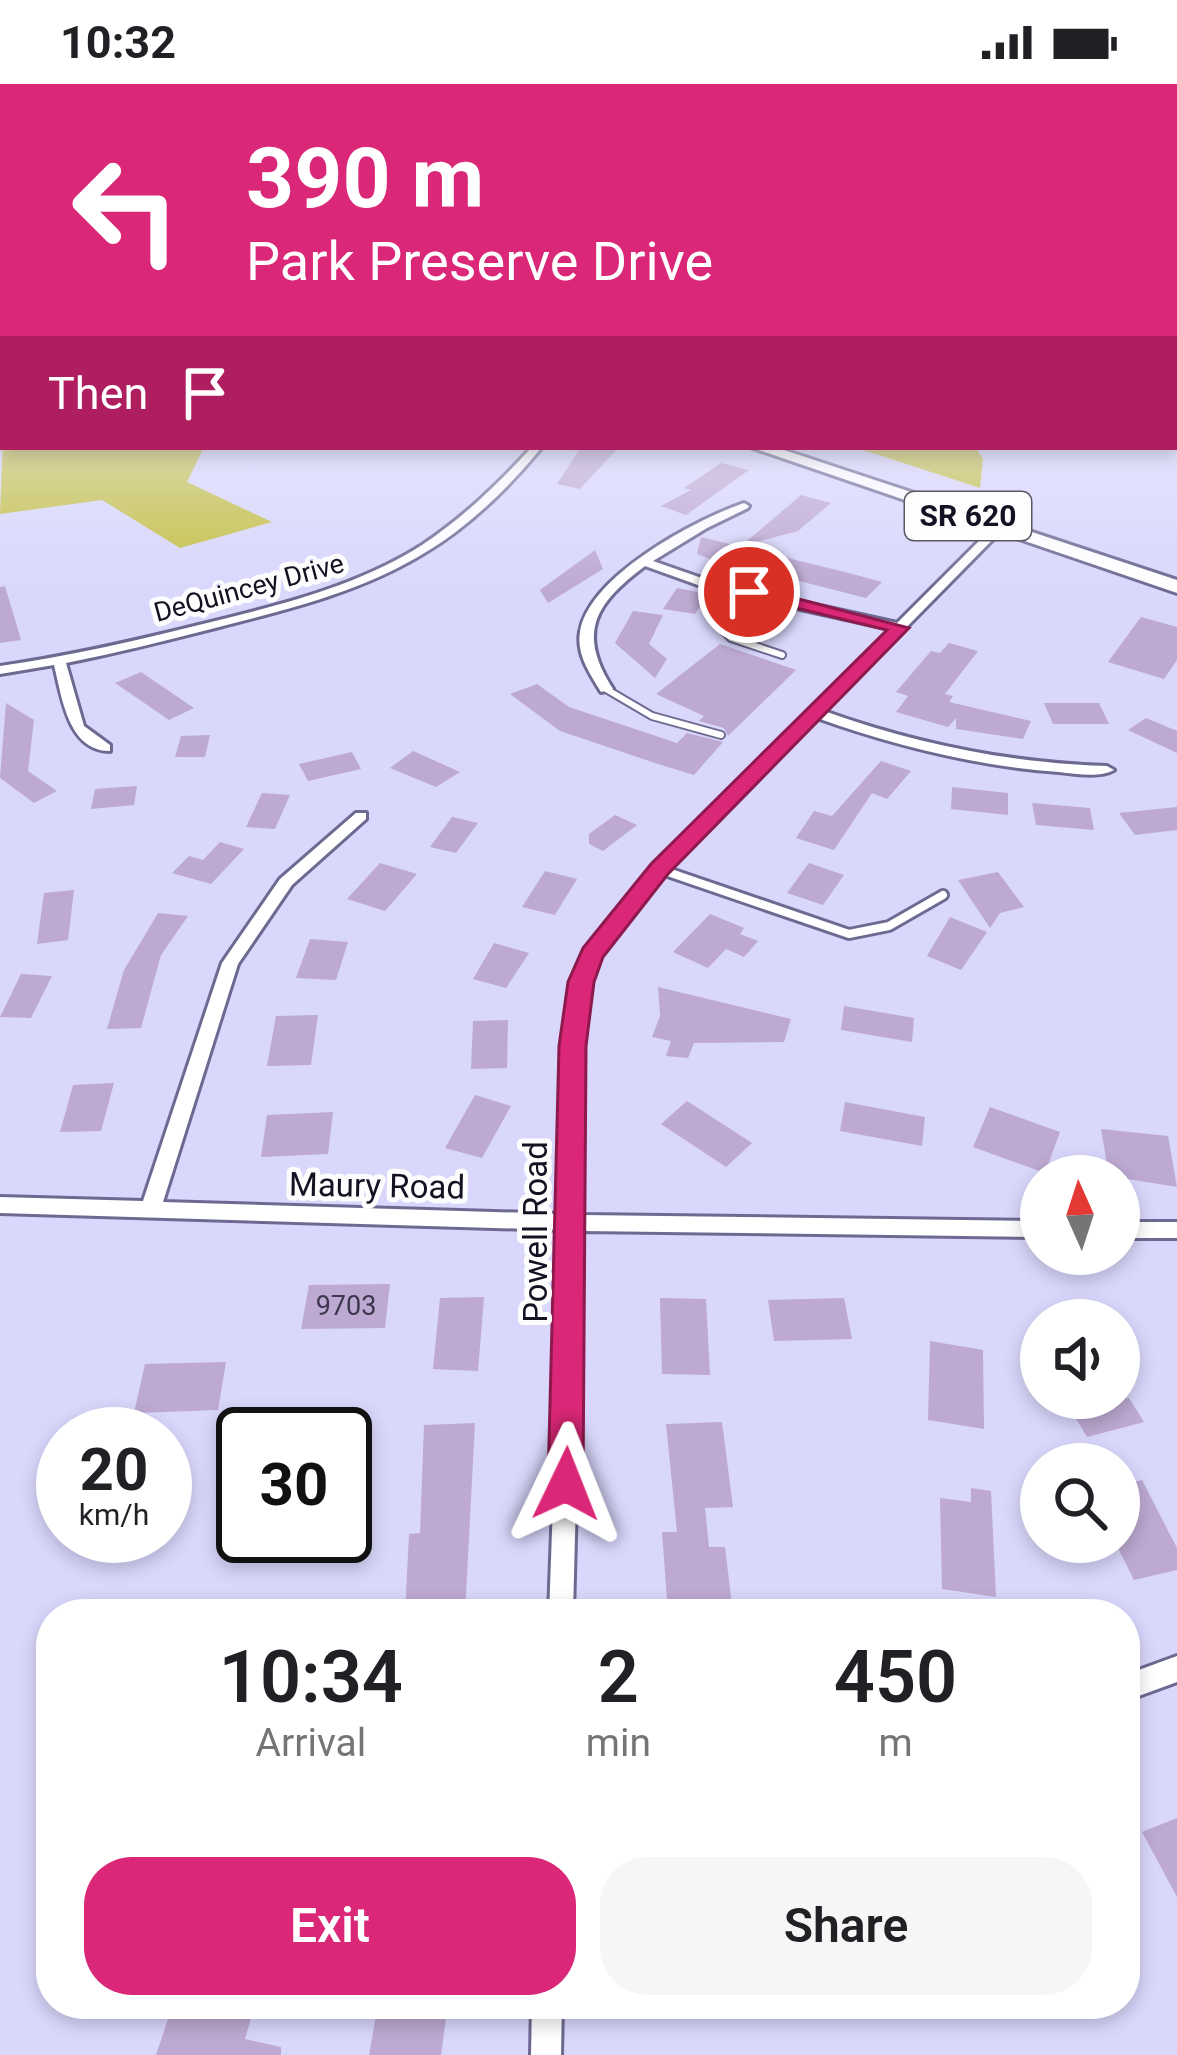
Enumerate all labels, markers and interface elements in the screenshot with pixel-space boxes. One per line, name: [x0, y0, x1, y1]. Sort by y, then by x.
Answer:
text: 10:32: [60, 16, 176, 69]
text: 390 m: [246, 129, 484, 228]
icon: left: [48, 132, 204, 288]
text: Park Preserve Drive: [246, 230, 713, 293]
icon: arrive: [172, 360, 238, 426]
text: Then: [48, 367, 148, 420]
road number: SR 620: [905, 492, 1031, 540]
pin: [698, 541, 800, 643]
street label: DeQuincey Drive: [150, 547, 348, 629]
icon: arrive: [716, 559, 782, 625]
street label: Powell Road: [516, 1141, 555, 1323]
north arrow: [1020, 1155, 1140, 1275]
map controls: [1020, 1155, 1140, 1563]
street label: Maury Road: [289, 1164, 465, 1207]
house number: 9703: [316, 1290, 376, 1322]
button: sound: [1020, 1299, 1140, 1419]
speed limit sign: 30: [216, 1407, 372, 1563]
position arrow: [503, 1421, 629, 1547]
text: 20: [80, 1434, 148, 1505]
button: search: [1020, 1443, 1140, 1563]
text: km/h: [79, 1497, 149, 1532]
text: 10:34: [219, 1635, 403, 1720]
text: 2: [598, 1635, 639, 1720]
text: 450: [834, 1635, 957, 1720]
text: Arrival: [256, 1720, 366, 1766]
text: min: [586, 1720, 651, 1766]
text: m: [878, 1720, 913, 1766]
button: Exit: [84, 1857, 576, 1995]
button: Share: [600, 1857, 1092, 1995]

